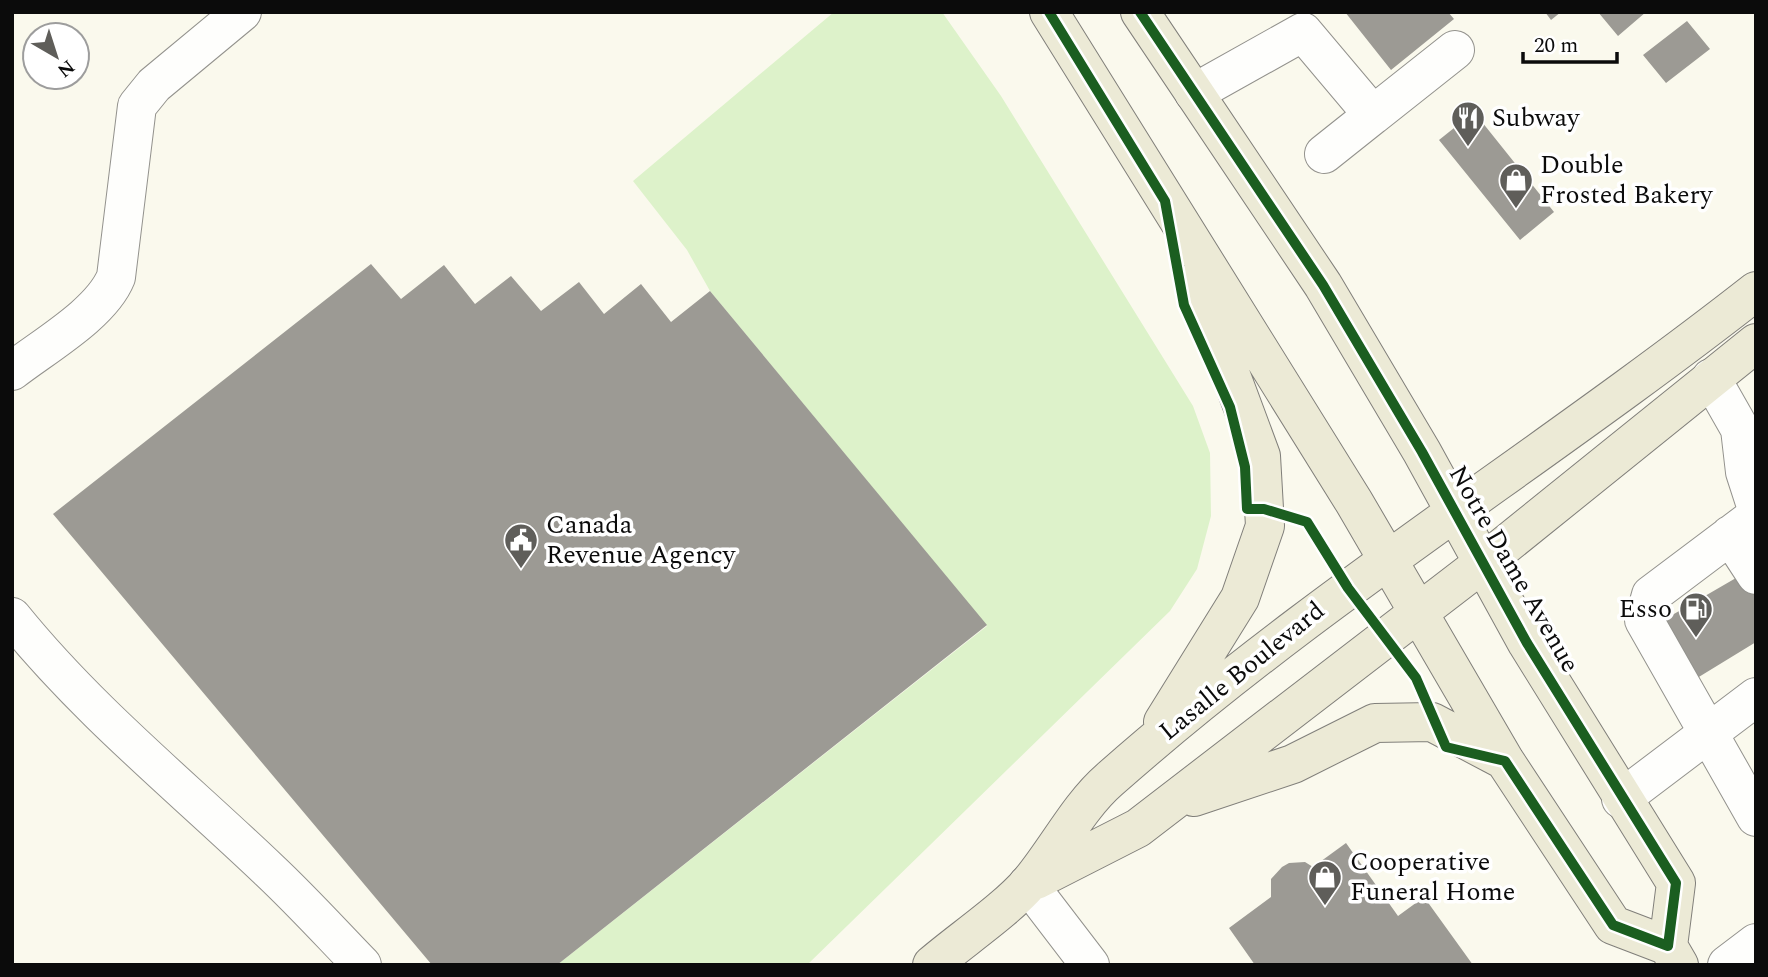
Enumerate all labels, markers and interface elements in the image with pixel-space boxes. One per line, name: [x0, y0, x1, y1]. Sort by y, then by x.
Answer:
north arrow: [21, 21, 91, 91]
scale bar: [1523, 21, 1618, 65]
text: 20 m: [1534, 30, 1578, 62]
text: N: [51, 52, 81, 84]
place label: Subway: [1492, 98, 1581, 138]
restaurant icon: Subway: [1449, 99, 1487, 148]
place label: Double Frosted Bakery: [1540, 145, 1714, 215]
shop icon: Double Frosted Bakery: [1497, 161, 1535, 210]
street label: Notre Dame Avenue: [1438, 458, 1590, 680]
place label: Canada Revenue Agency: [546, 505, 737, 575]
public building icon: Canada Revenue Agency: [502, 521, 540, 570]
place label: Esso: [1619, 589, 1672, 629]
fuel station icon: Esso: [1677, 590, 1715, 639]
street label: Lasalle Boulevard: [1150, 591, 1334, 751]
place label: Cooperative Funeral Home: [1350, 842, 1515, 912]
shop icon: Cooperative Funeral Home: [1306, 858, 1344, 907]

